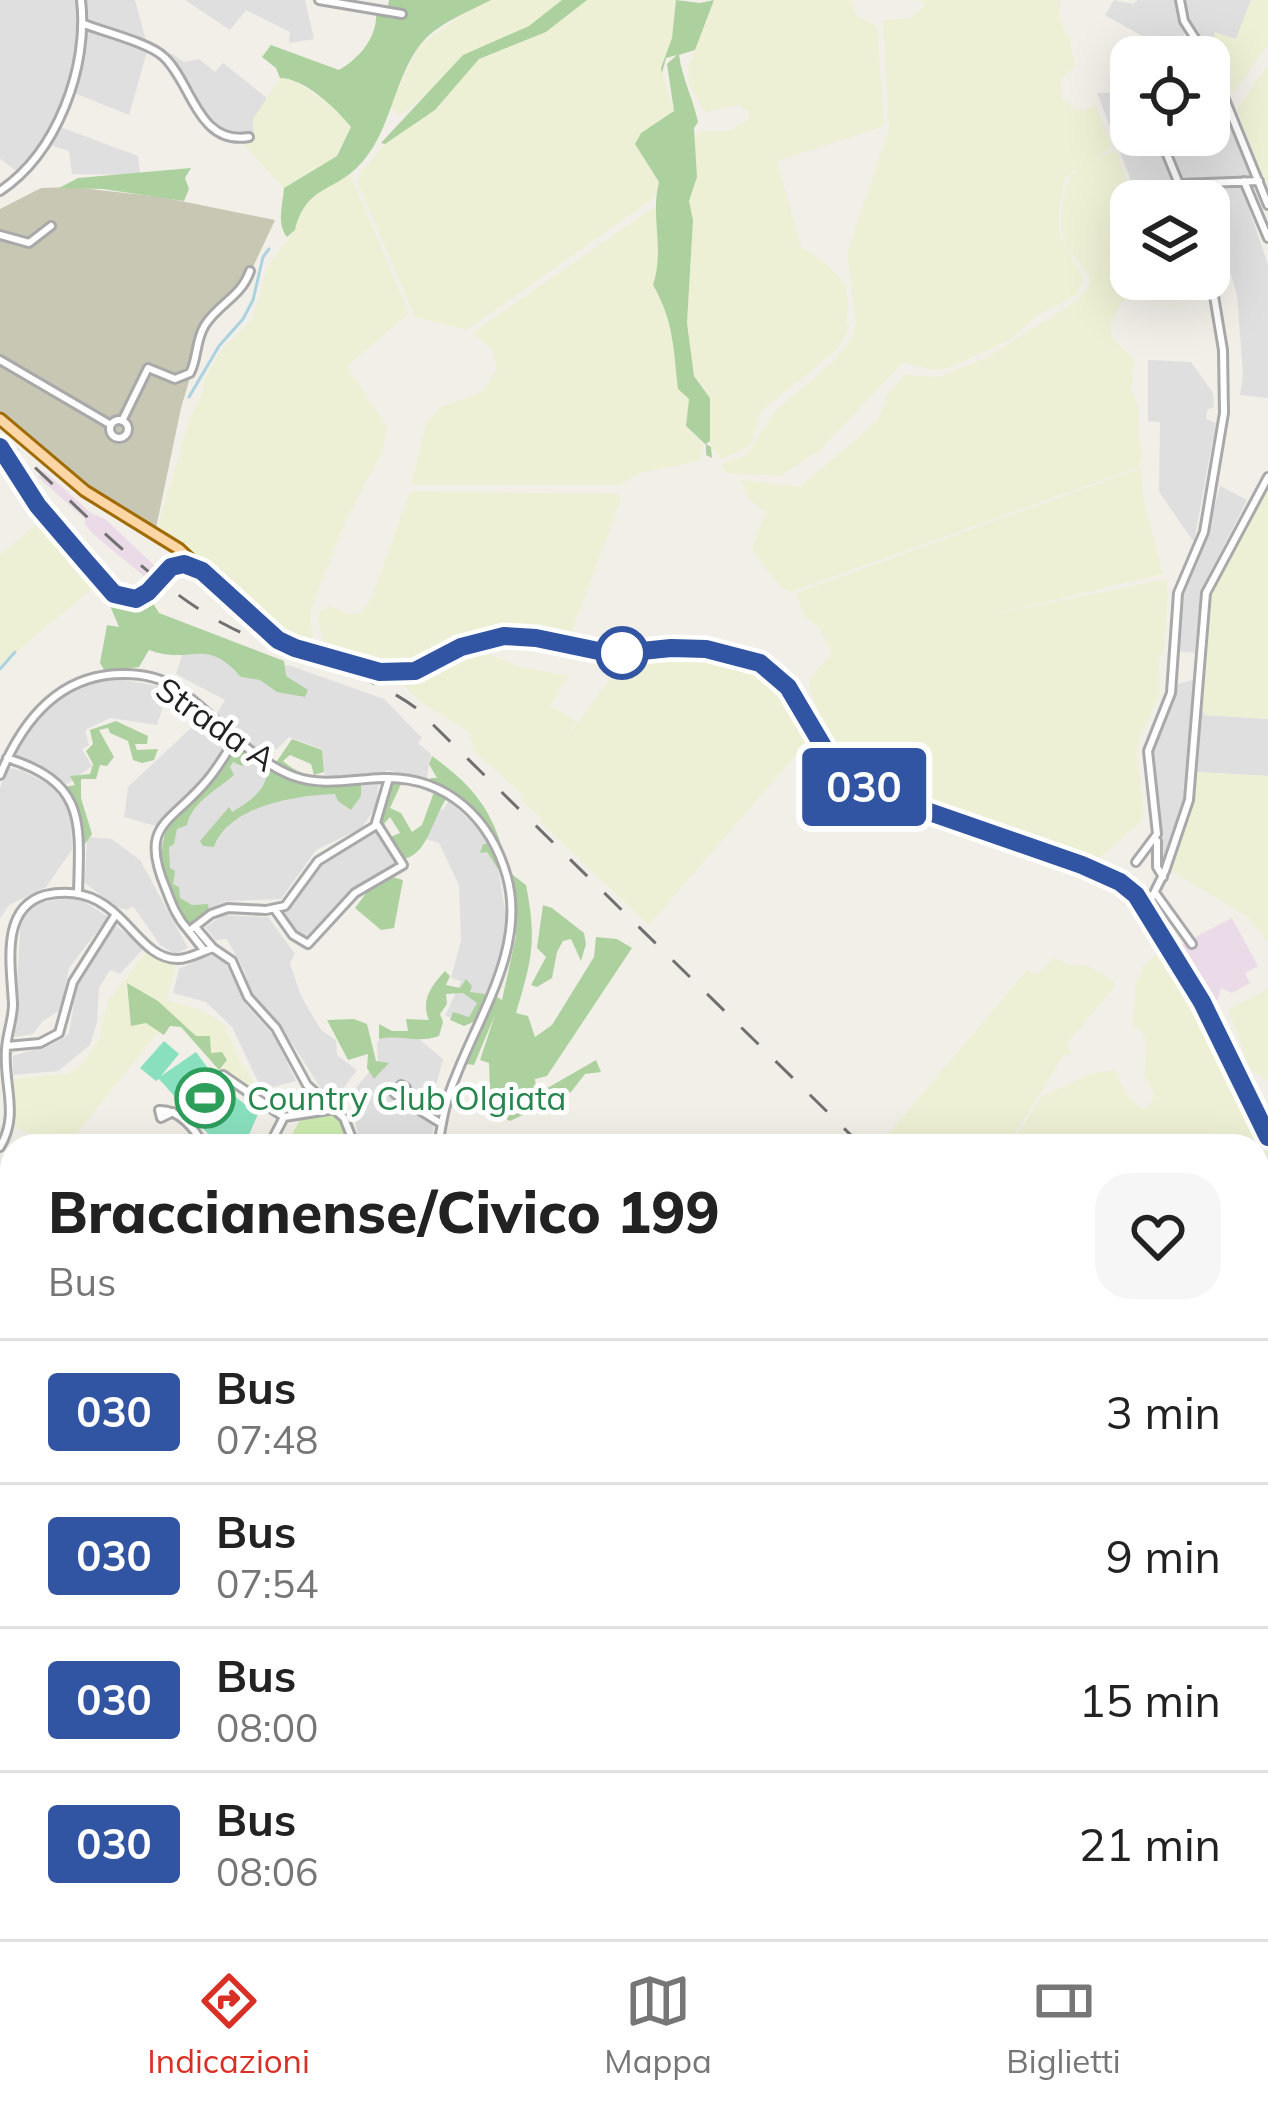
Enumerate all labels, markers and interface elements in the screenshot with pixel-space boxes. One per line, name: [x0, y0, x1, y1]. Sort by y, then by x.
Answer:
map controls: [1110, 36, 1230, 300]
button: locate: [1110, 36, 1230, 156]
button: layers: [1110, 180, 1230, 300]
unlabelled marker: [597, 628, 647, 678]
street label: Strada A: [149, 668, 284, 779]
line badge: 030: [795, 748, 933, 826]
text: 030: [826, 760, 902, 813]
sports icon: Country Club Olgiata: [174, 1067, 236, 1129]
place label: Country Club Olgiata: [247, 1077, 566, 1118]
button: heart: [1095, 1173, 1221, 1299]
text: Braccianense/Civico 199: [48, 1176, 720, 1247]
text: Bus: [48, 1257, 116, 1306]
text: Bus: [216, 1359, 296, 1415]
text: 3 min: [1106, 1384, 1221, 1440]
text: 030: [76, 1385, 152, 1438]
text: 07:48: [216, 1415, 319, 1464]
text: Bus: [216, 1503, 296, 1559]
text: 9 min: [1106, 1528, 1221, 1584]
text: 030: [76, 1529, 152, 1582]
text: 07:54: [216, 1559, 319, 1608]
text: Bus: [216, 1647, 296, 1703]
text: 15 min: [1079, 1672, 1221, 1728]
text: 030: [76, 1673, 152, 1726]
text: 08:00: [216, 1703, 319, 1752]
text: Bus: [216, 1791, 296, 1847]
text: 21 min: [1079, 1816, 1221, 1872]
text: 030: [76, 1817, 152, 1870]
text: 08:06: [216, 1847, 319, 1896]
tab: Indicazioni: [147, 1968, 310, 2081]
tab: Mappa: [604, 1968, 712, 2081]
tab: Biglietti: [1006, 1968, 1121, 2081]

